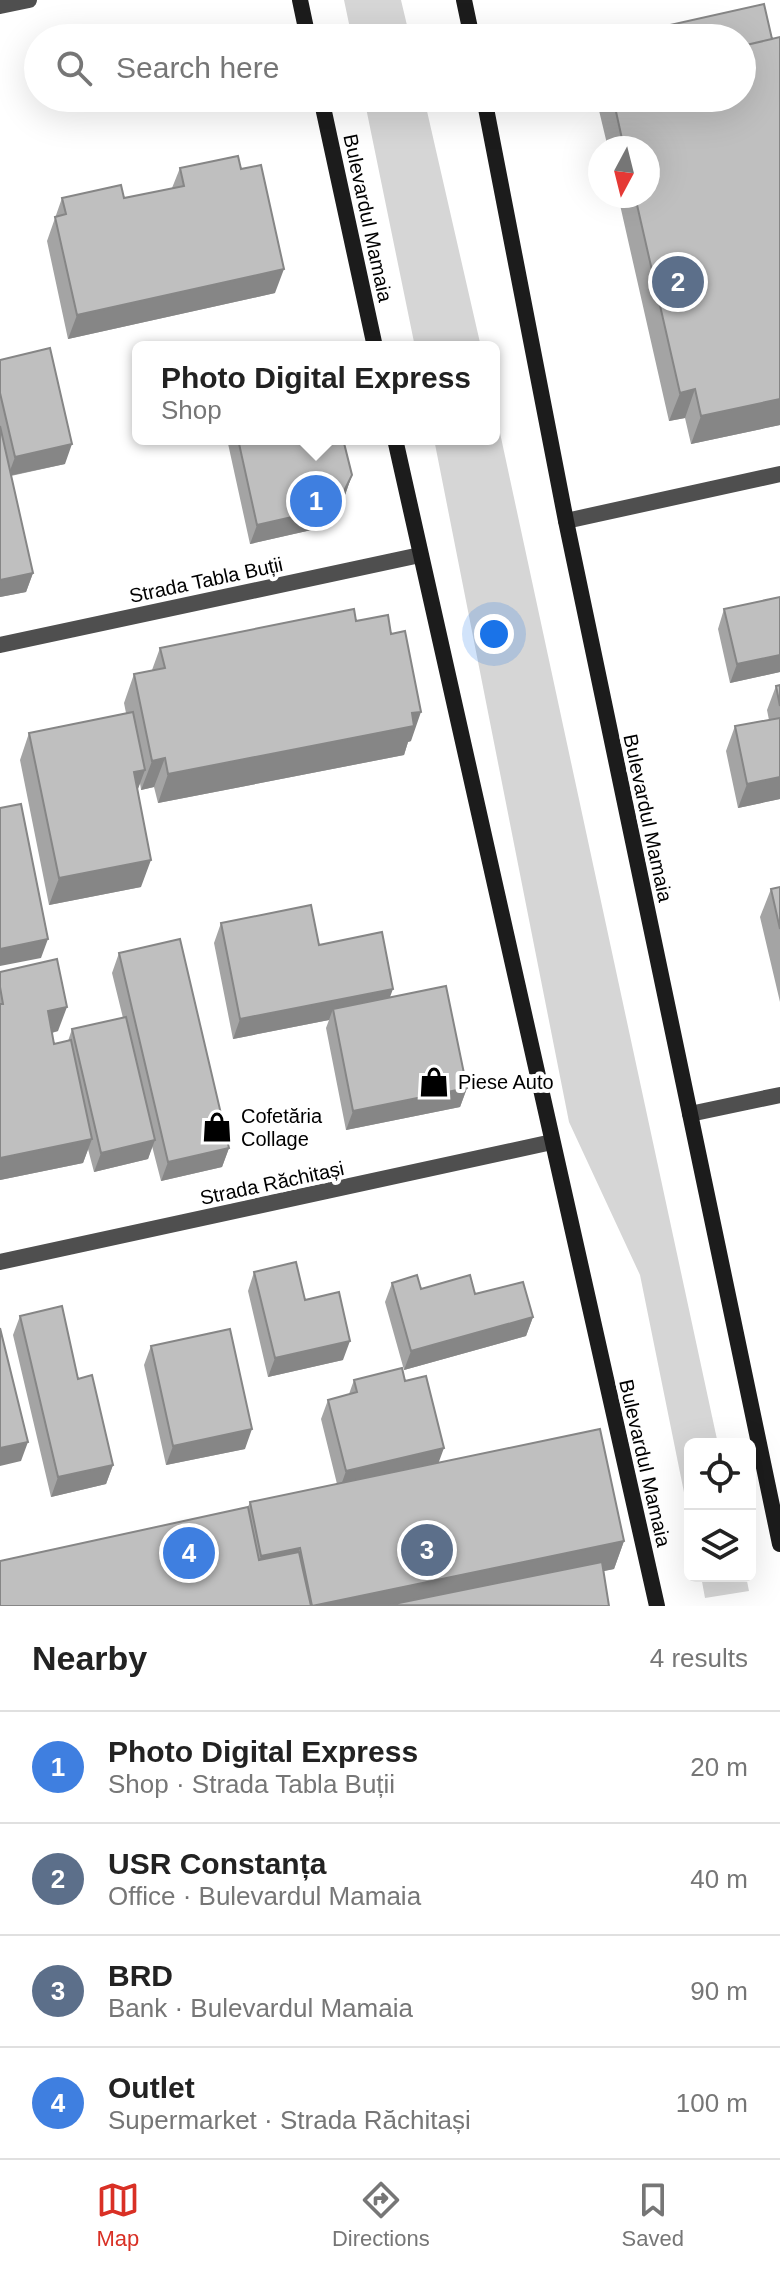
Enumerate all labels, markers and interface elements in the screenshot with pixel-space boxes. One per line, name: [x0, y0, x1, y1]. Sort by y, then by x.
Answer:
search box: [24, 24, 756, 112]
icon: search: [52, 46, 96, 90]
text: Search here: [116, 51, 279, 84]
street label: Bulevardul Mamaia: [339, 132, 397, 305]
north arrow: [588, 136, 660, 208]
pin: 2: [652, 252, 704, 312]
popup: [132, 341, 500, 445]
text: Photo Digital Express: [161, 361, 471, 394]
text: Shop: [161, 395, 222, 425]
pin: 1: [290, 471, 342, 531]
street label: Strada Tabla Buții: [127, 553, 285, 607]
your location: [474, 614, 514, 654]
street label: Bulevardul Mamaia: [619, 732, 677, 905]
shop icon: Piese Auto: [417, 1065, 451, 1099]
place label: Piese Auto: [458, 1071, 554, 1093]
place label: Cofetăria Collage: [241, 1105, 323, 1150]
shop icon: Cofetăria Collage: [200, 1110, 234, 1144]
street label: Strada Răchitași: [198, 1157, 346, 1209]
street label: Bulevardul Mamaia: [615, 1377, 675, 1550]
map controls: [684, 1438, 756, 1582]
button: locate: [684, 1438, 756, 1510]
button: layers: [684, 1510, 756, 1582]
pin: 3: [401, 1520, 453, 1580]
pin: 4: [163, 1523, 215, 1583]
text: Nearby: [32, 1639, 147, 1677]
text: 4 results: [650, 1643, 748, 1673]
text: Photo Digital Express: [108, 1735, 418, 1768]
text: 1: [51, 1752, 65, 1782]
text: 20 m: [690, 1752, 748, 1782]
text: Shop · Strada Tabla Buții: [108, 1769, 395, 1799]
text: USR Constanța: [108, 1847, 326, 1880]
text: 2: [51, 1864, 65, 1894]
text: 40 m: [690, 1864, 748, 1894]
text: Office · Bulevardul Mamaia: [108, 1881, 421, 1911]
text: BRD: [108, 1959, 173, 1992]
text: 3: [51, 1976, 65, 2006]
text: 90 m: [690, 1976, 748, 2006]
text: Bank · Bulevardul Mamaia: [108, 1993, 413, 2023]
text: Outlet: [108, 2071, 195, 2104]
text: 4: [51, 2088, 65, 2118]
text: 100 m: [676, 2088, 748, 2118]
text: Supermarket · Strada Răchitași: [108, 2105, 471, 2135]
tab: Map: [96, 2178, 140, 2252]
tab: Directions: [332, 2178, 430, 2252]
tab: Saved: [622, 2178, 684, 2252]

